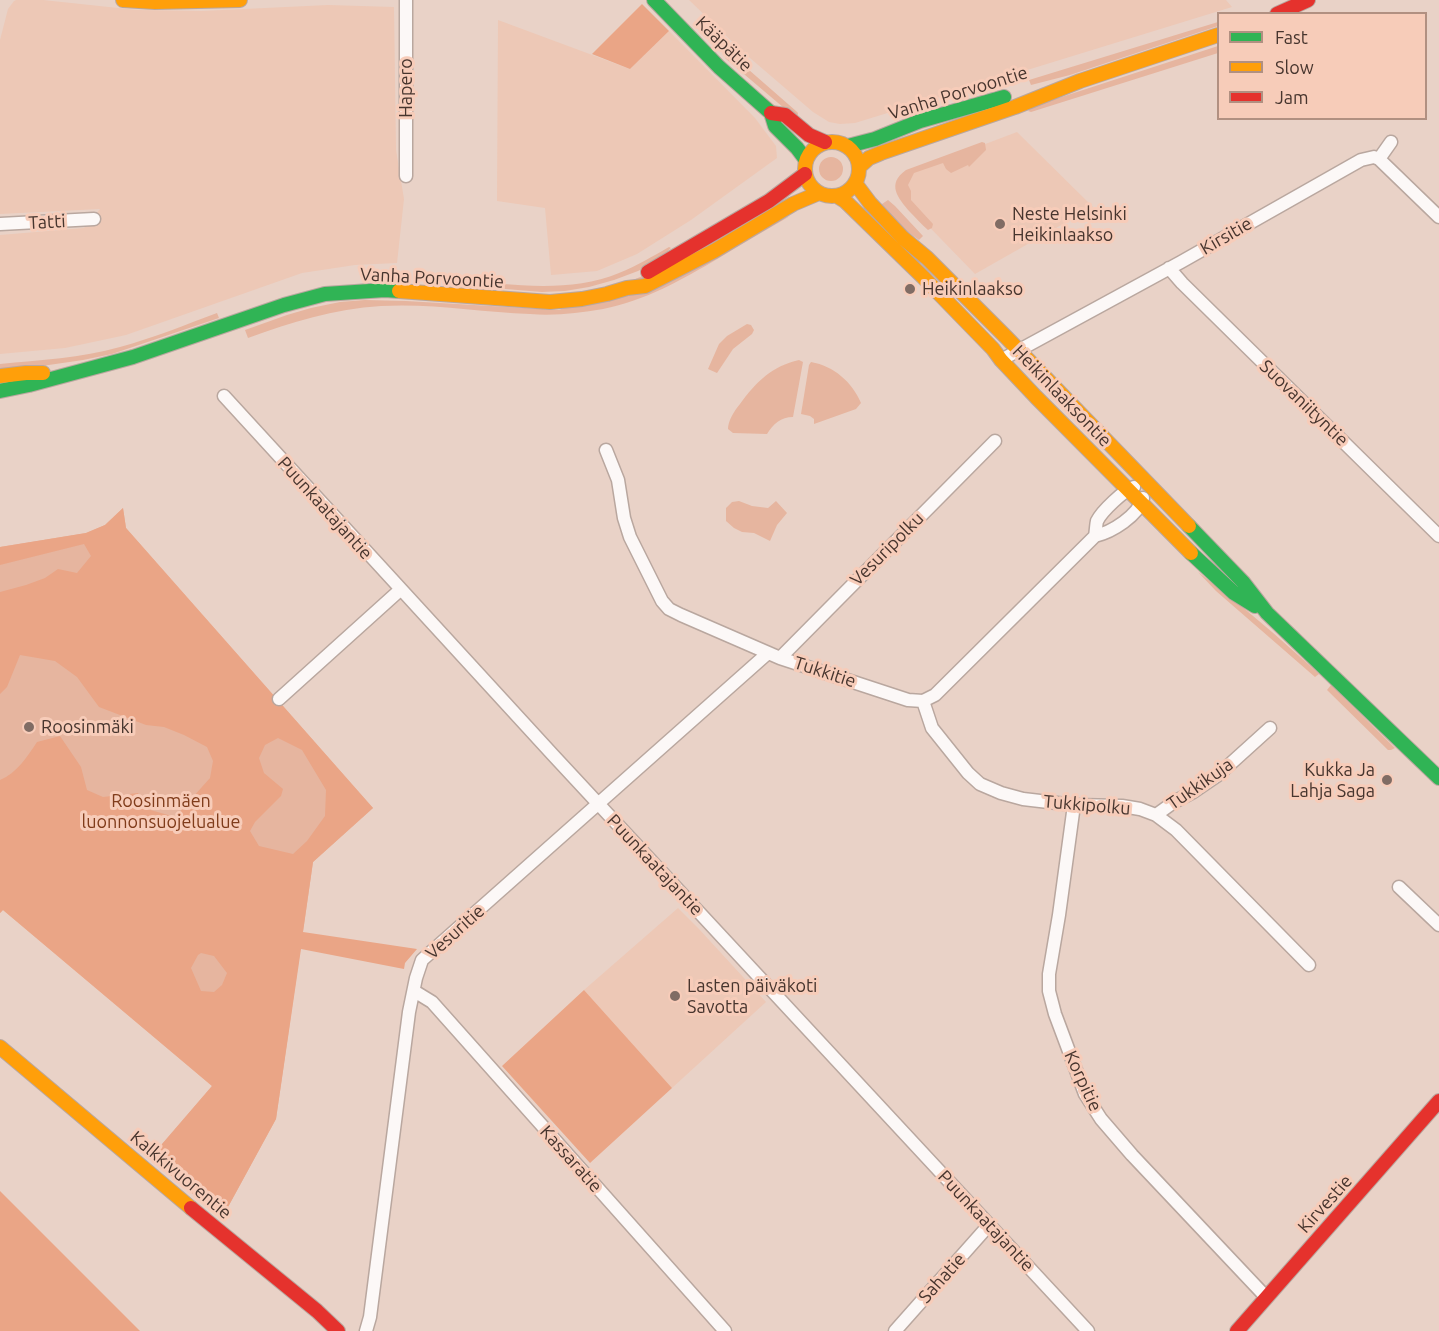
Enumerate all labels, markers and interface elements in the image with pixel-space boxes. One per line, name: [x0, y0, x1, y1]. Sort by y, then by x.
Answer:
street label: Kääpätie: [691, 12, 757, 76]
legend: [1217, 12, 1427, 120]
text: Fast: [1275, 27, 1308, 47]
text: Slow: [1275, 57, 1314, 77]
street label: Hapero: [395, 58, 417, 118]
street label: Vanha Porvoontie: [886, 62, 1030, 124]
text: Jam: [1275, 87, 1309, 107]
place label: Neste Helsinki Heikinlaakso: [1012, 203, 1127, 246]
street label: Tatti: [28, 210, 66, 234]
street label: Kirsitie: [1196, 213, 1256, 259]
marker: Neste Helsinki Heikinlaakso: [993, 217, 1007, 231]
street label: Vanha Porvoontie: [359, 263, 505, 293]
place label: Heikinlaakso: [922, 278, 1023, 300]
marker: Heikinlaakso: [903, 282, 917, 296]
street label: Heikinlaaksontie: [1008, 341, 1116, 451]
street label: Suovaniityntie: [1255, 355, 1353, 451]
street label: Puunkaatajantie: [273, 452, 377, 564]
street label: Vesuripolku: [846, 508, 928, 590]
street label: Tukkitie: [791, 652, 859, 692]
place label: Roosinmäki: [41, 716, 134, 738]
marker: Roosinmäki: [22, 720, 36, 734]
street label: Tukkikuja: [1163, 754, 1237, 814]
place label: Kukka Ja Lahja Saga: [1290, 759, 1375, 802]
marker: Kukka Ja Lahja Saga: [1380, 773, 1394, 787]
park label: Roosinmäen luonnonsuojelualue: [82, 790, 240, 832]
street label: Tukkipolku: [1042, 790, 1132, 820]
street label: Puunkaatajantie: [603, 810, 707, 920]
street label: Vesuritie: [421, 900, 489, 964]
place label: Lasten päiväkoti Savotta: [687, 975, 817, 1018]
marker: Lasten päiväkoti Savotta: [668, 989, 682, 1003]
street label: Korpitie: [1060, 1047, 1106, 1115]
street label: Kassaratie: [535, 1121, 607, 1197]
street label: Kalkkivuorentie: [126, 1126, 236, 1224]
street label: Puunkaatajantie: [934, 1166, 1038, 1276]
street label: Kirvestie: [1293, 1170, 1357, 1238]
street label: Sahatie: [914, 1249, 970, 1307]

